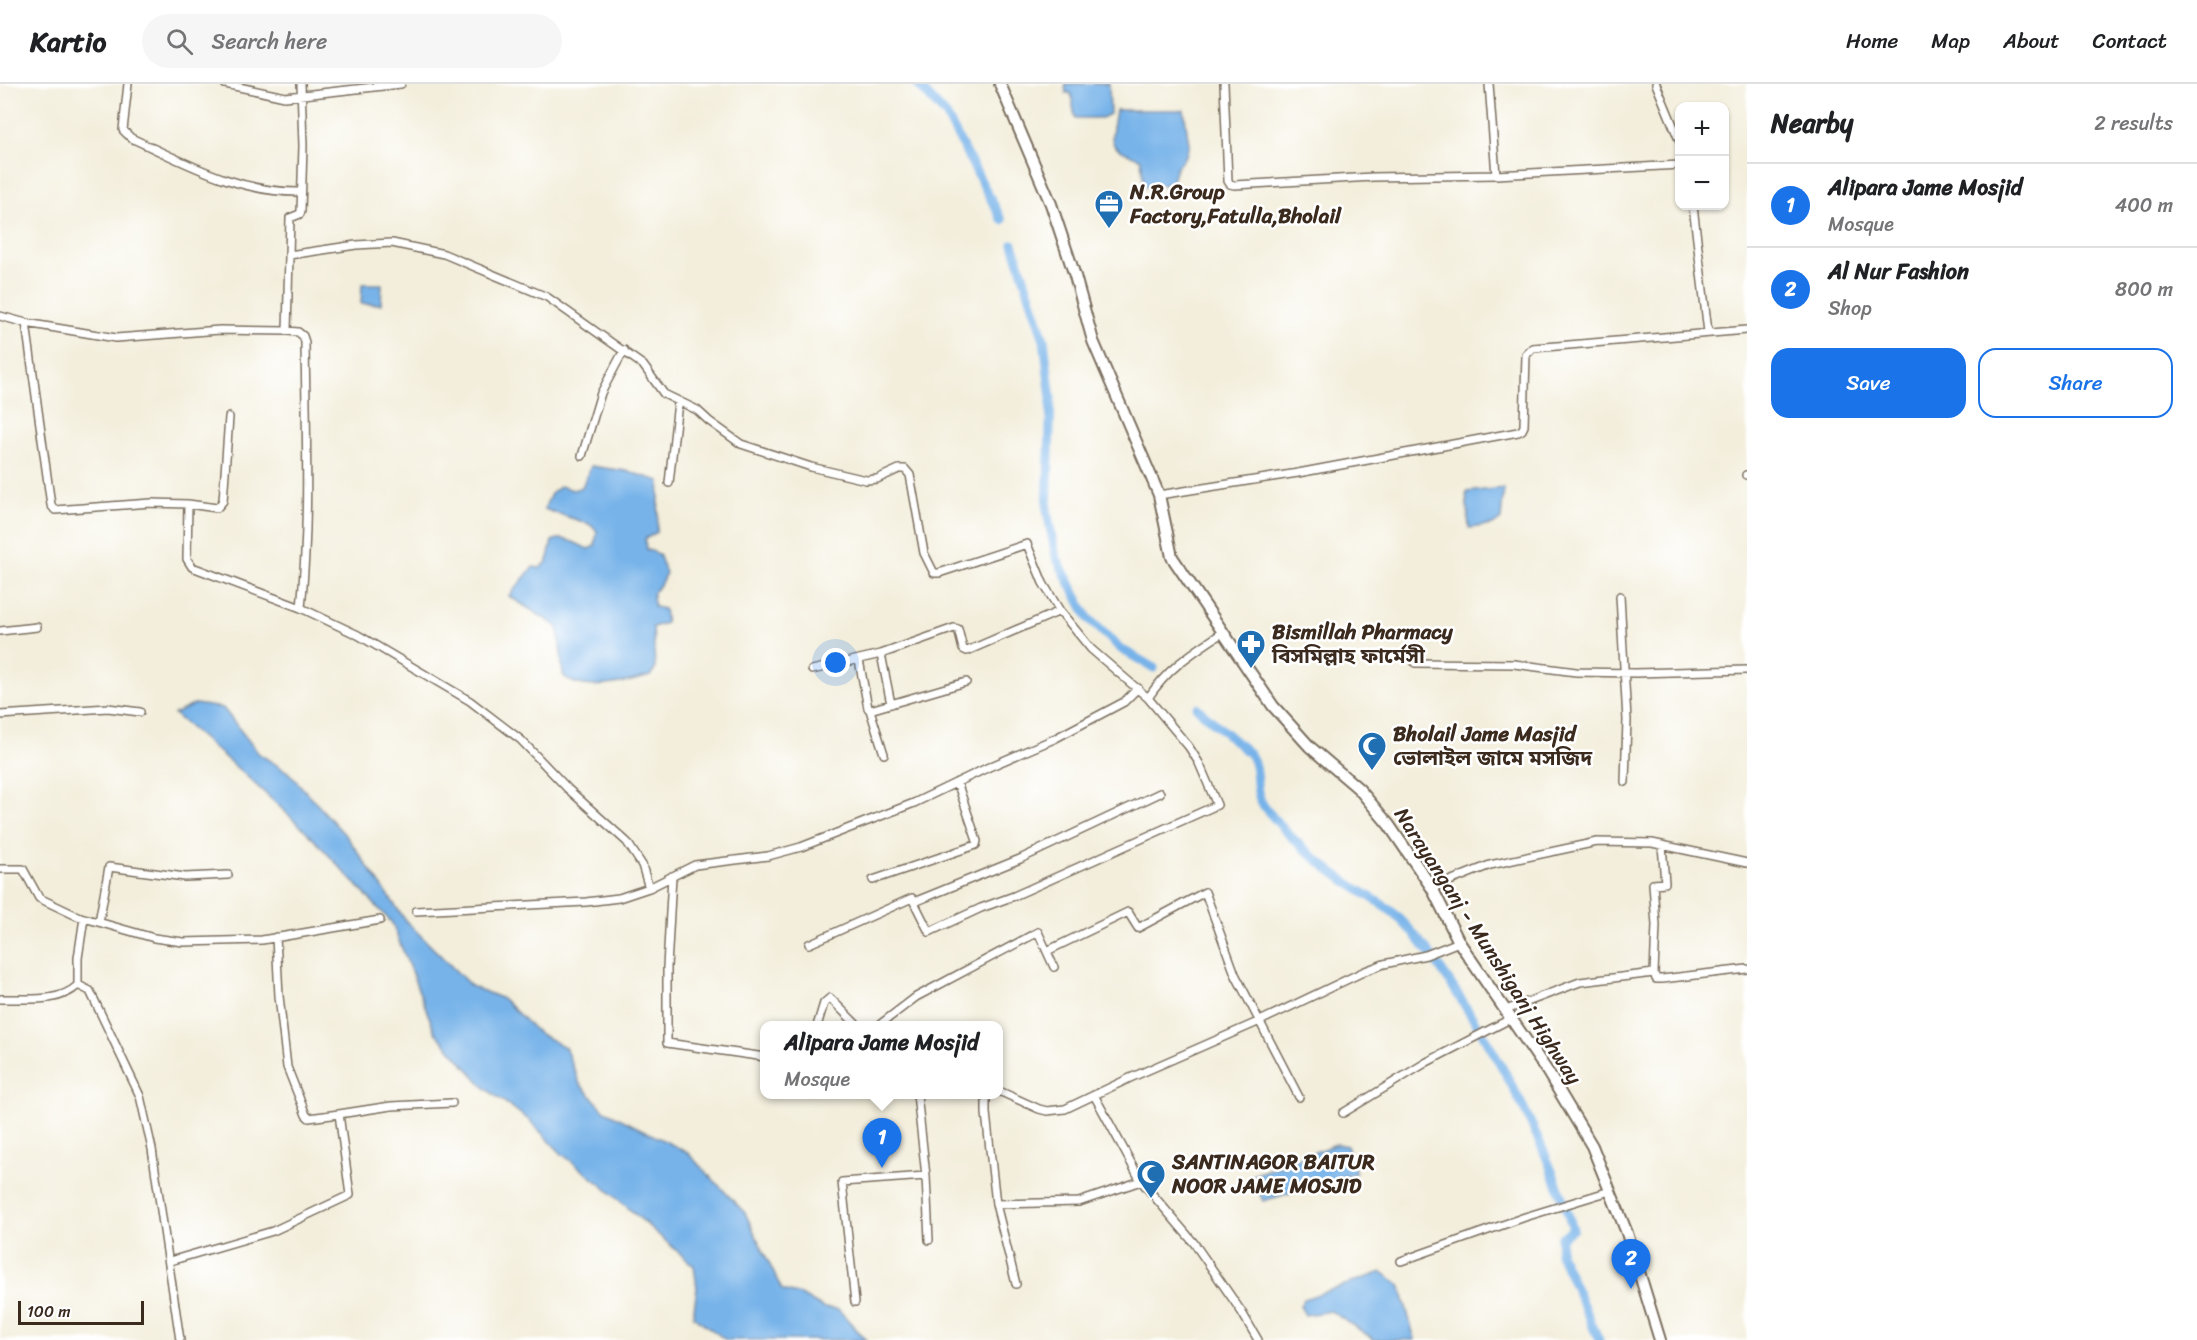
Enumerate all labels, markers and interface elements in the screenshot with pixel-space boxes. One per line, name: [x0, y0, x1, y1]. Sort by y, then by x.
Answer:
search box: [142, 14, 562, 68]
text: Kartio: [30, 17, 106, 66]
text: Search here: [211, 22, 327, 61]
text: Home: [1846, 22, 1898, 60]
text: Map: [1931, 22, 1970, 60]
text: About: [2003, 22, 2060, 60]
text: Contact: [2093, 22, 2167, 60]
icon: search: [163, 25, 196, 58]
text: Nearby: [1771, 100, 1853, 146]
map controls: [1675, 102, 1729, 210]
button: +: [1675, 102, 1729, 156]
text: 2 results: [2094, 106, 2173, 141]
button: −: [1675, 156, 1729, 210]
text: Alipara Jame Mosjid: [1828, 168, 2022, 207]
place label: N.R.Group Factory,Fatulla,Bholail: [1129, 173, 1342, 235]
office icon: N.R.Group Factory,Fatulla,Bholail: [1093, 188, 1125, 230]
text: 1: [1786, 188, 1795, 223]
text: 400 m: [2115, 188, 2173, 223]
text: Mosque: [1828, 207, 1894, 242]
text: Al Nur Fashion: [1828, 252, 1969, 291]
text: 2: [1785, 272, 1796, 307]
text: 800 m: [2115, 272, 2173, 307]
text: Shop: [1828, 291, 1872, 326]
button: Save: [1771, 348, 1966, 418]
button: Share: [1978, 348, 2173, 418]
place label: Bismillah Pharmacy বিসমিল্লাহ ফার্মেসী: [1271, 613, 1454, 675]
pharmacy icon: Bismillah Pharmacy বিসমিল্লাহ ফার্মেসী: [1235, 628, 1267, 670]
your location: [821, 648, 850, 677]
place label: Bholail Jame Masjid ভোলাইল জামে মসজিদ: [1393, 715, 1593, 777]
mosque icon: Bholail Jame Masjid ভোলাইল জামে মসজিদ: [1356, 730, 1388, 772]
street label: Narayanganj - Munshiganj Highway: [1384, 799, 1592, 1093]
popup: [760, 1021, 1003, 1099]
text: Alipara Jame Mosjid: [784, 1023, 979, 1062]
text: Mosque: [784, 1062, 850, 1097]
pin: 1: [862, 1118, 902, 1168]
place label: SANTINAGOR BAITUR NOOR JAME MOSJID: [1171, 1143, 1375, 1205]
mosque icon: SANTINAGOR BAITUR NOOR JAME MOSJID: [1135, 1158, 1167, 1200]
pin: 2: [1612, 1240, 1650, 1289]
text: 100 m: [27, 1297, 71, 1326]
scale bar: [18, 1298, 144, 1326]

